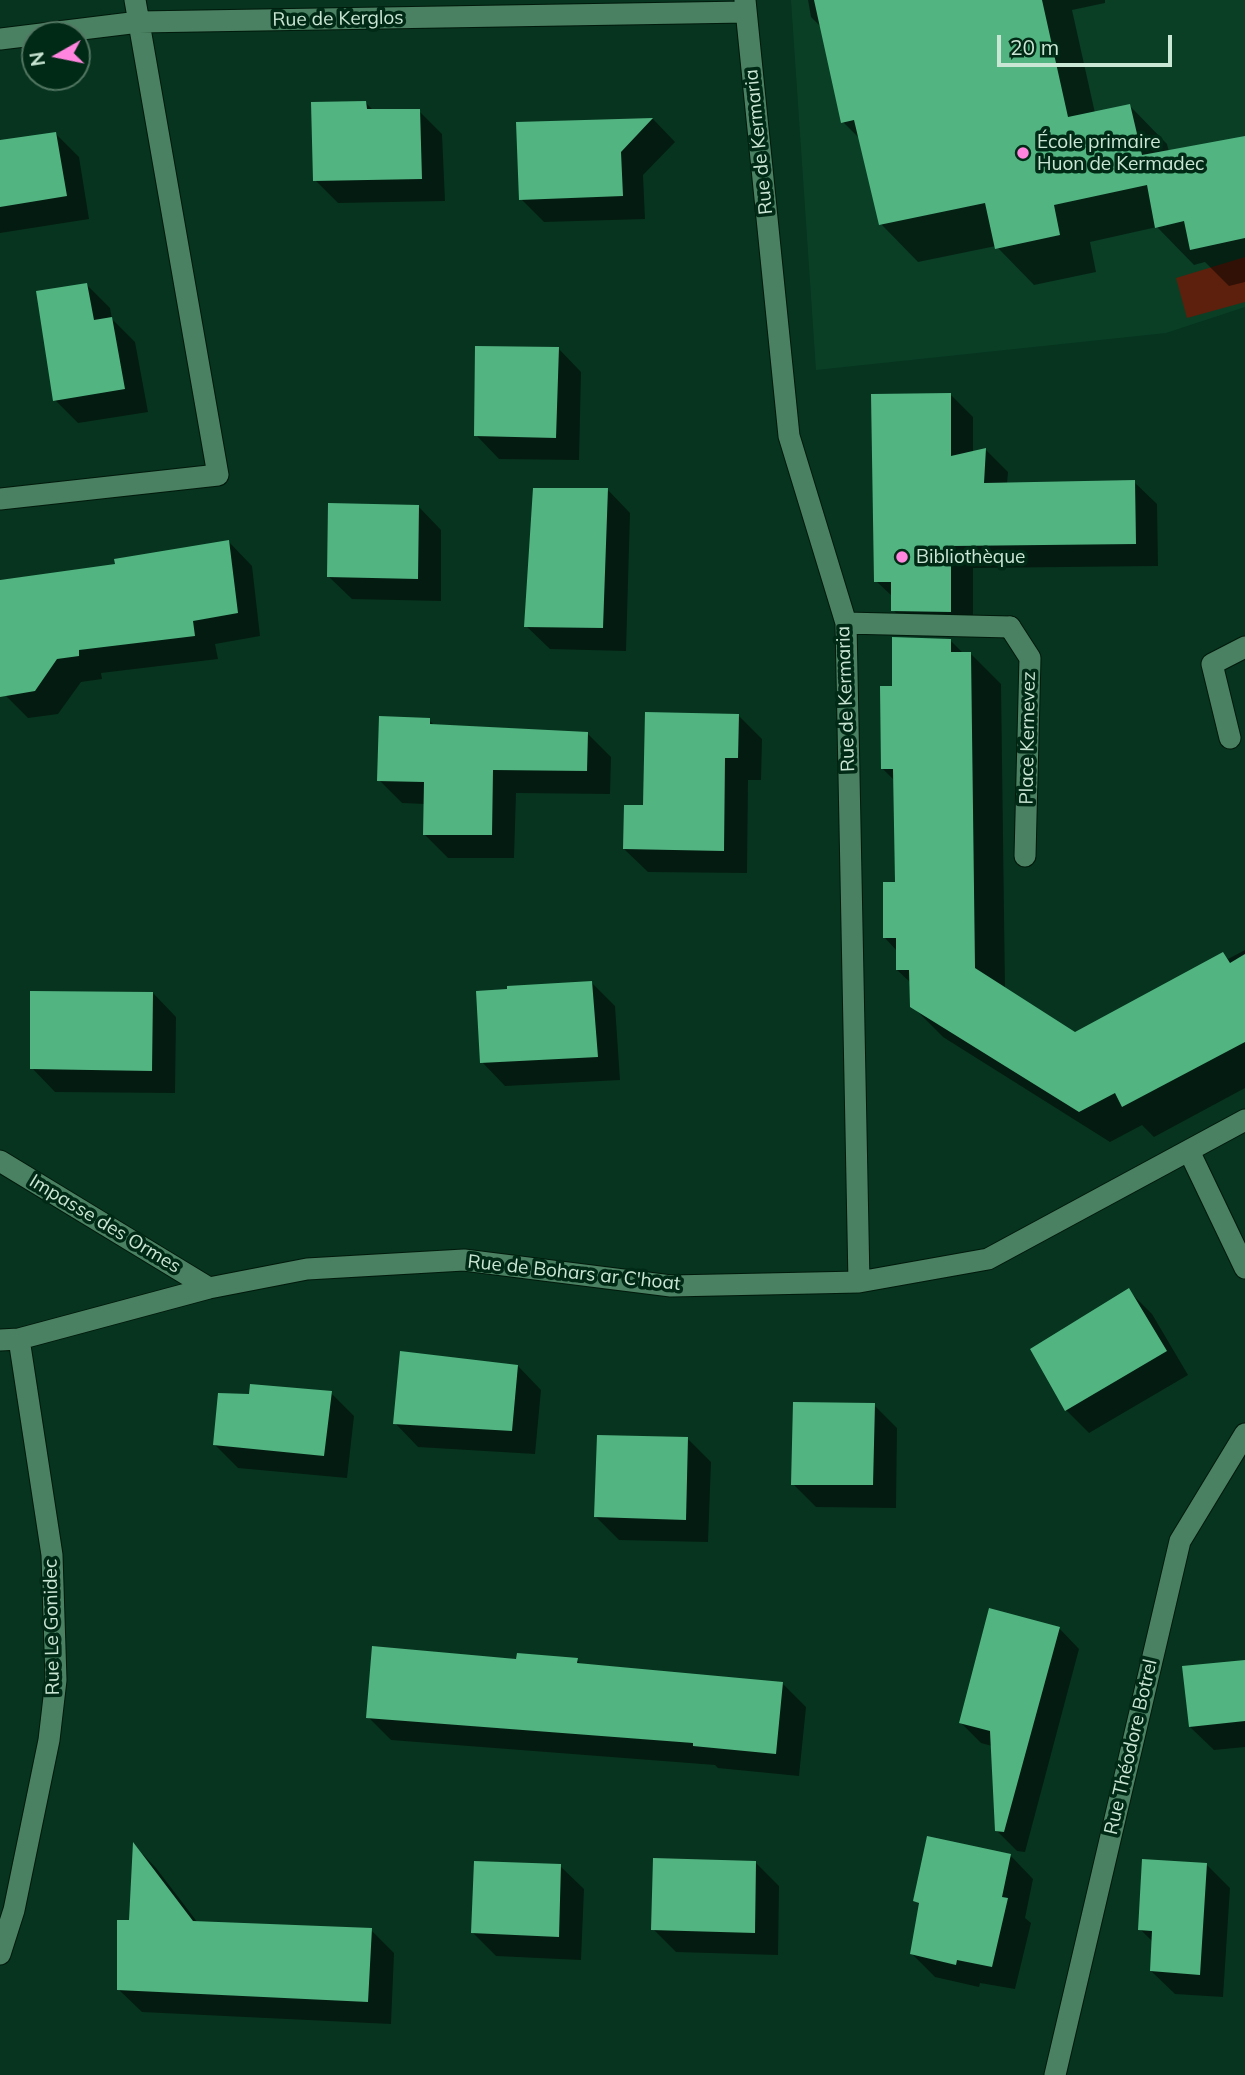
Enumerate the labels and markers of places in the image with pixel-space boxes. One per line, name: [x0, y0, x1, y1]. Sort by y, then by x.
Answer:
place label: École primaire Huon de Kermadec: [1037, 131, 1204, 175]
marker: École primaire Huon de Kermadec: [1015, 145, 1031, 161]
place label: Bibliothèque: [916, 546, 1025, 568]
marker: Bibliothèque: [894, 549, 910, 565]

